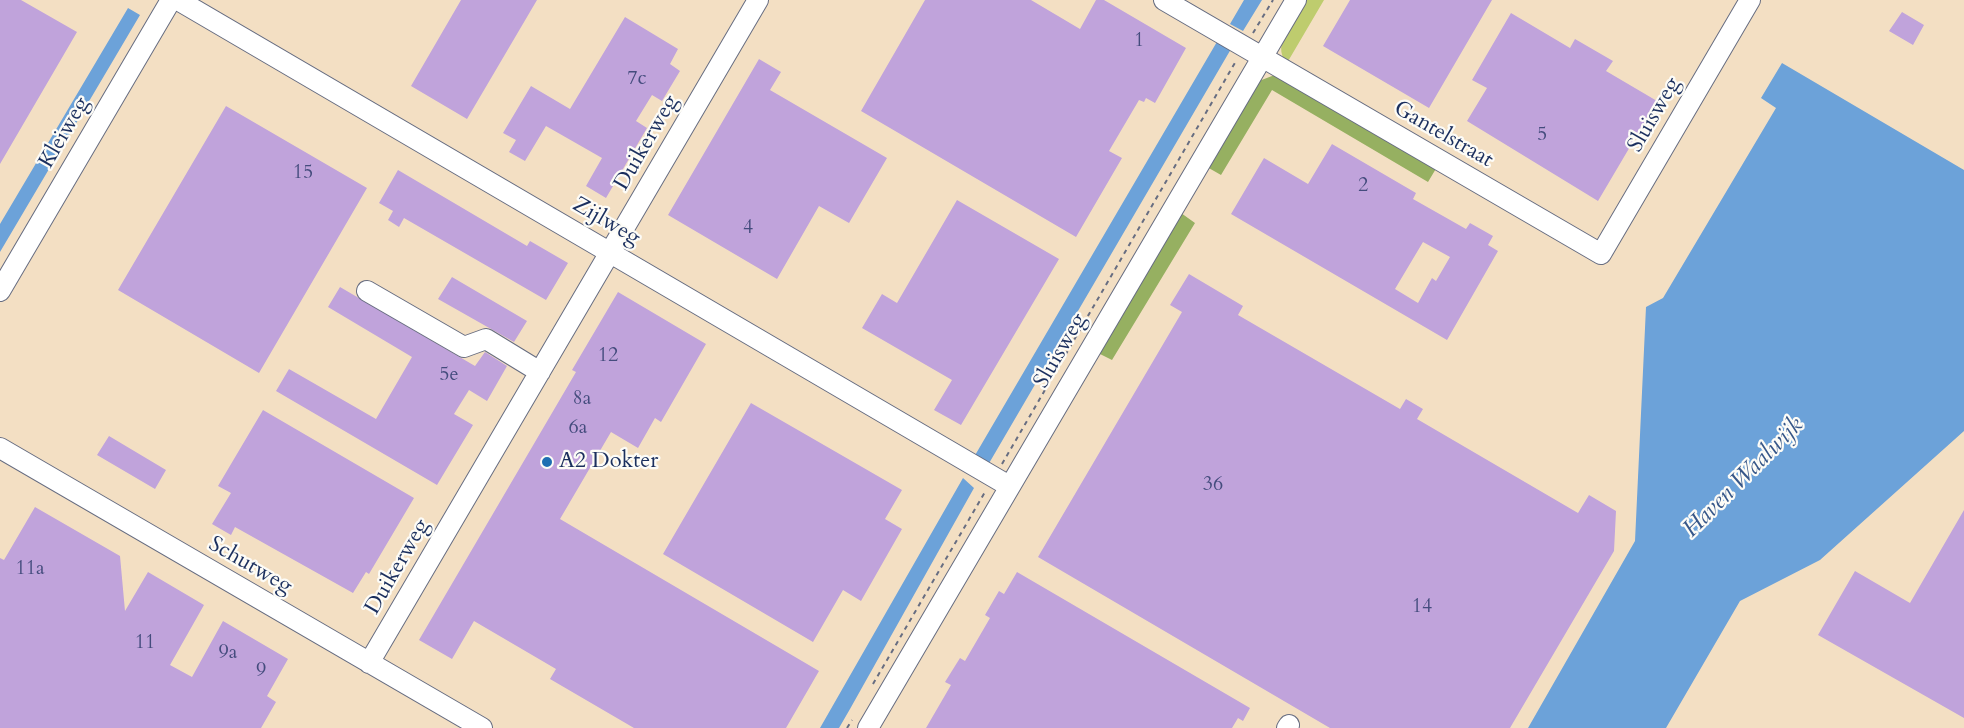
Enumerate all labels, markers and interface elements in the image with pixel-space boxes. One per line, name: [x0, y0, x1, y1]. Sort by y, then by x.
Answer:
house number: 1: [1134, 29, 1144, 53]
house number: 7c: [627, 67, 647, 91]
street label: Sluisweg: [1623, 73, 1687, 157]
street label: Duikerweg: [609, 91, 685, 195]
street label: Kleiweg: [34, 93, 96, 173]
street label: Gantelstraat: [1389, 96, 1497, 174]
house number: 5: [1537, 123, 1547, 147]
house number: 15: [293, 161, 313, 185]
house number: 2: [1358, 174, 1368, 198]
street label: Zijlweg: [568, 192, 644, 252]
house number: 4: [743, 216, 753, 240]
street label: Sluisweg: [1029, 309, 1093, 393]
house number: 12: [598, 344, 618, 368]
house number: 5e: [439, 363, 459, 387]
house number: 8a: [573, 387, 591, 411]
water label: Haven Waalwijk: [1678, 412, 1810, 544]
house number: 6a: [569, 416, 587, 440]
place label: A2 Dokter: [559, 449, 658, 475]
marker: A2 Dokter: [540, 455, 554, 469]
house number: 36: [1203, 473, 1223, 497]
street label: Duikerweg: [360, 515, 436, 619]
street label: Schutweg: [204, 532, 296, 600]
house number: 11a: [15, 557, 45, 581]
house number: 14: [1412, 595, 1432, 619]
house number: 11: [135, 631, 155, 655]
house number: 9a: [219, 641, 237, 665]
house number: 9: [256, 659, 266, 683]

